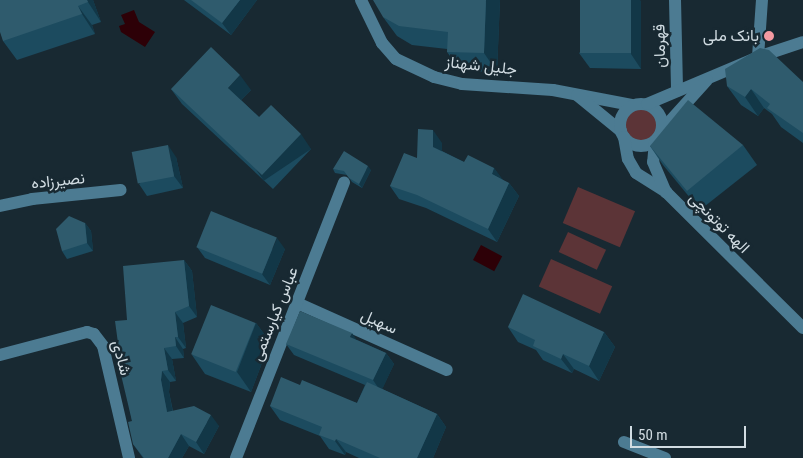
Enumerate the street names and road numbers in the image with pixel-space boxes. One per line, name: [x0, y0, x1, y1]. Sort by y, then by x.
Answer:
street label: قهرمان: [650, 24, 670, 68]
street label: جلیل شهناز: [444, 53, 518, 79]
street label: نصیرزاده: [30, 169, 86, 193]
street label: الهه توتونچی: [685, 189, 753, 257]
street label: عباس کیارستمی: [247, 264, 303, 364]
street label: سهیل: [358, 306, 400, 338]
street label: شادی: [107, 338, 135, 378]

